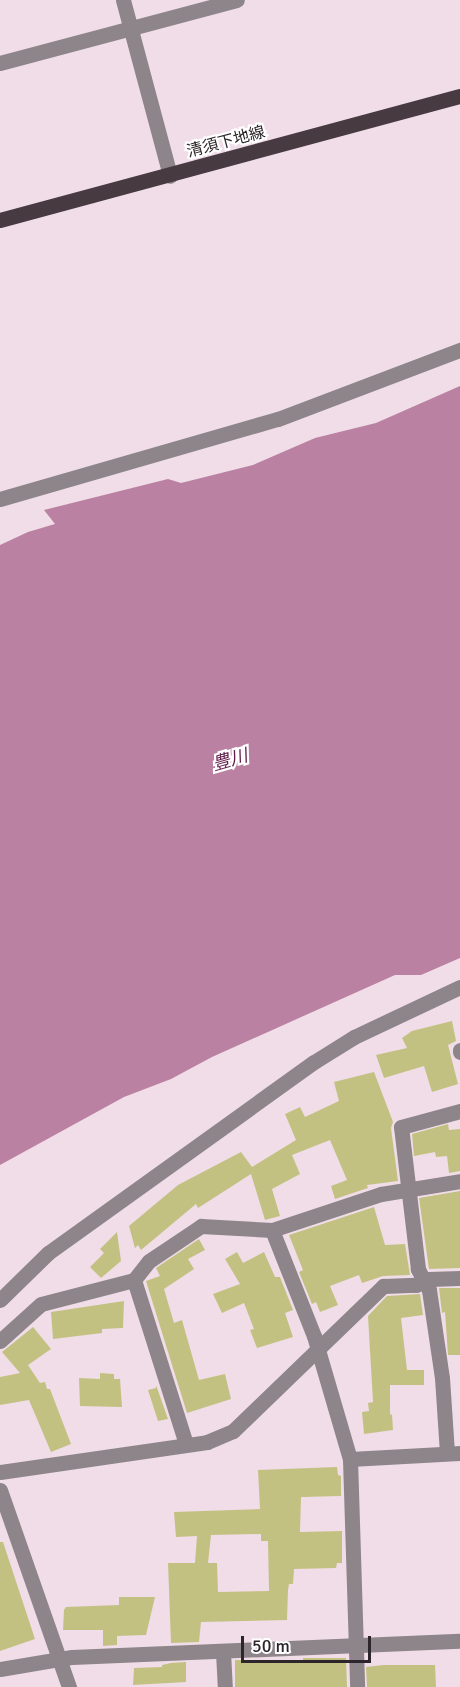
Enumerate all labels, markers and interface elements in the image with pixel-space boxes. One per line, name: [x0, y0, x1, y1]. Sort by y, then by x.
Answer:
street label: 清須下地線: [185, 122, 267, 162]
water label: 豊川: [210, 745, 250, 775]
scale bar: [244, 1624, 374, 1662]
text: 50 m: [252, 1635, 290, 1657]

